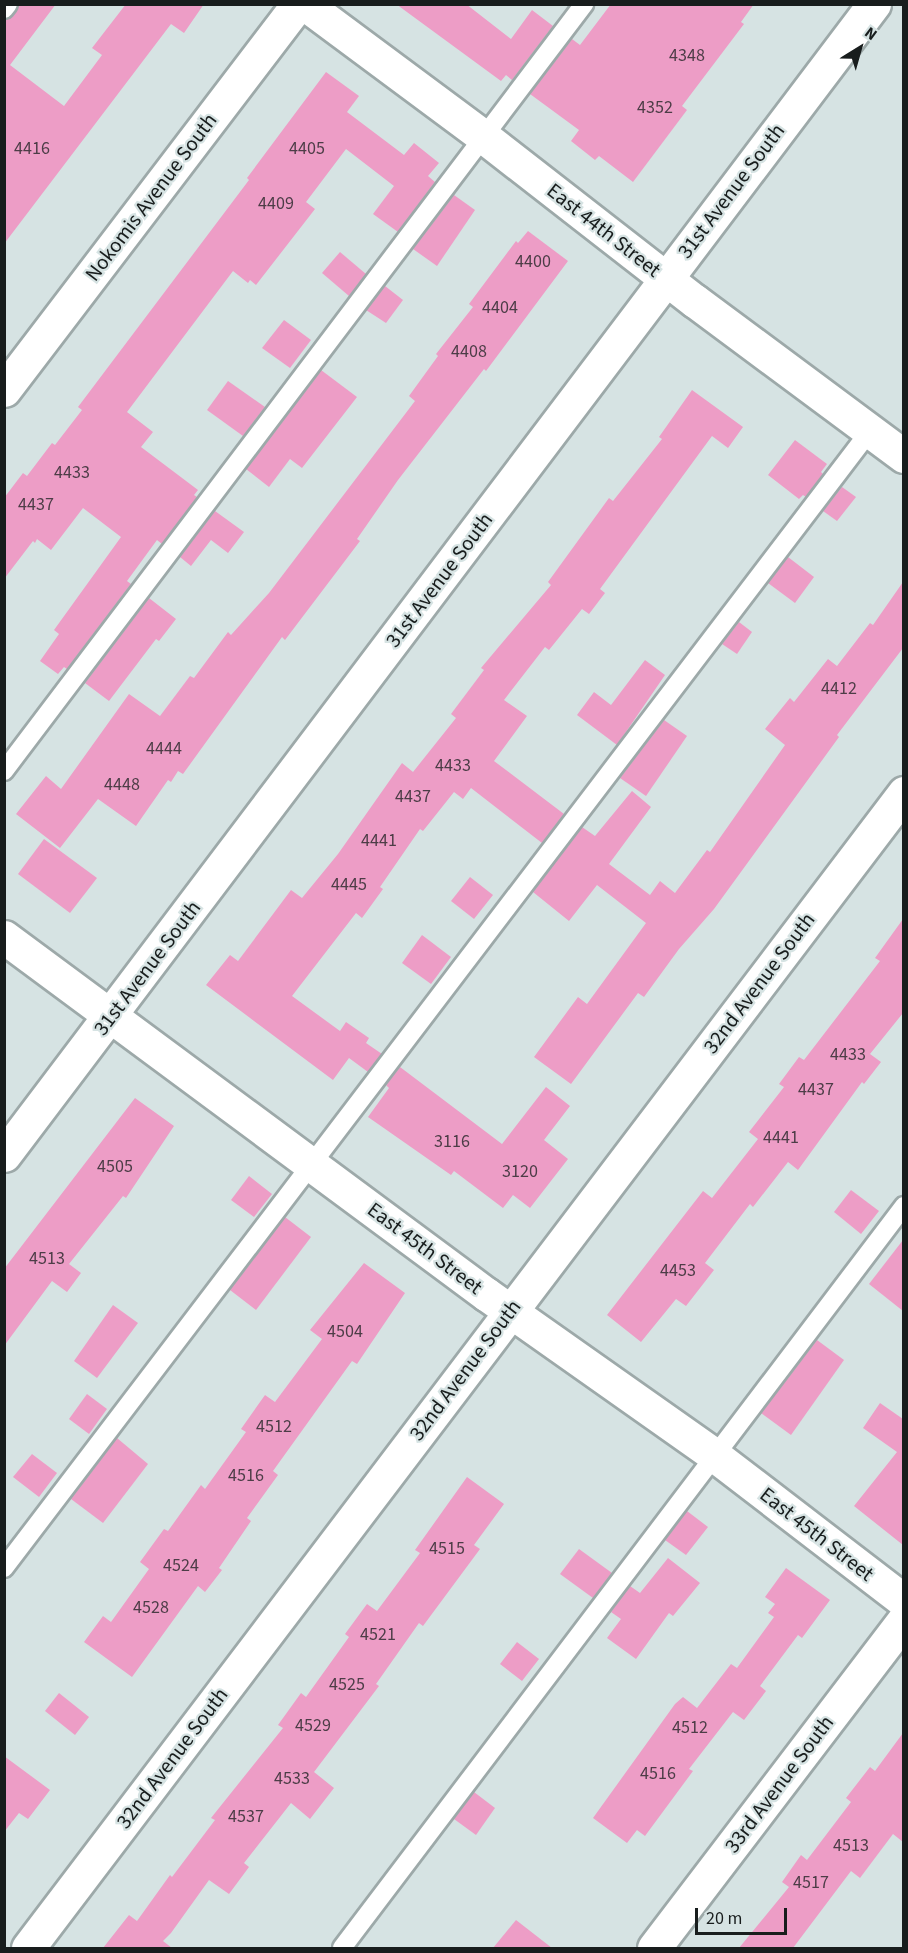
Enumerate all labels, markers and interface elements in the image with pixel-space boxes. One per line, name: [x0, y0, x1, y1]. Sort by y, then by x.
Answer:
north arrow: [830, 18, 890, 78]
text: N: [860, 22, 882, 46]
house number: 4348: [669, 45, 705, 67]
house number: 4352: [637, 97, 673, 119]
street label: Nokomis Avenue South: [80, 108, 222, 286]
street label: 31st Avenue South: [672, 119, 790, 263]
house number: 4416: [14, 138, 50, 160]
house number: 4405: [289, 138, 325, 160]
street label: East 44th Street: [542, 178, 666, 282]
house number: 4409: [258, 193, 294, 215]
house number: 4400: [515, 251, 551, 273]
house number: 4404: [482, 297, 518, 319]
house number: 4408: [451, 341, 487, 363]
house number: 4433: [54, 462, 90, 484]
house number: 4437: [18, 494, 54, 516]
street label: 31st Avenue South: [380, 508, 498, 652]
house number: 4412: [821, 678, 857, 700]
house number: 4444: [146, 738, 182, 760]
house number: 4433: [435, 755, 471, 777]
house number: 4448: [104, 774, 140, 796]
house number: 4437: [395, 786, 431, 808]
house number: 4441: [361, 830, 397, 852]
house number: 4445: [331, 874, 367, 896]
street label: 31st Avenue South: [88, 896, 206, 1040]
street label: 32nd Avenue South: [698, 908, 820, 1058]
house number: 4433: [830, 1044, 866, 1066]
house number: 4437: [798, 1079, 834, 1101]
house number: 4441: [763, 1127, 799, 1149]
house number: 3116: [434, 1131, 470, 1153]
house number: 4505: [97, 1156, 133, 1178]
house number: 3120: [502, 1161, 538, 1183]
street label: East 45th Street: [362, 1197, 488, 1299]
house number: 4513: [29, 1248, 65, 1270]
house number: 4453: [660, 1260, 696, 1282]
street label: 32nd Avenue South: [404, 1295, 526, 1445]
house number: 4504: [327, 1321, 363, 1343]
house number: 4512: [256, 1416, 292, 1438]
house number: 4516: [228, 1465, 264, 1487]
street label: East 45th Street: [755, 1482, 879, 1586]
house number: 4515: [429, 1538, 465, 1560]
house number: 4524: [163, 1555, 199, 1577]
house number: 4528: [133, 1597, 169, 1619]
house number: 4521: [360, 1624, 396, 1646]
house number: 4525: [329, 1674, 365, 1696]
street label: 32nd Avenue South: [111, 1683, 233, 1833]
street label: 33rd Avenue South: [719, 1710, 839, 1858]
house number: 4529: [295, 1715, 331, 1737]
house number: 4512: [672, 1717, 708, 1739]
house number: 4516: [640, 1763, 676, 1785]
house number: 4533: [274, 1768, 310, 1790]
house number: 4537: [228, 1806, 264, 1828]
house number: 4513: [833, 1835, 869, 1857]
house number: 4517: [793, 1872, 829, 1894]
scale bar: [698, 1896, 790, 1934]
text: 20 m: [706, 1906, 742, 1931]

